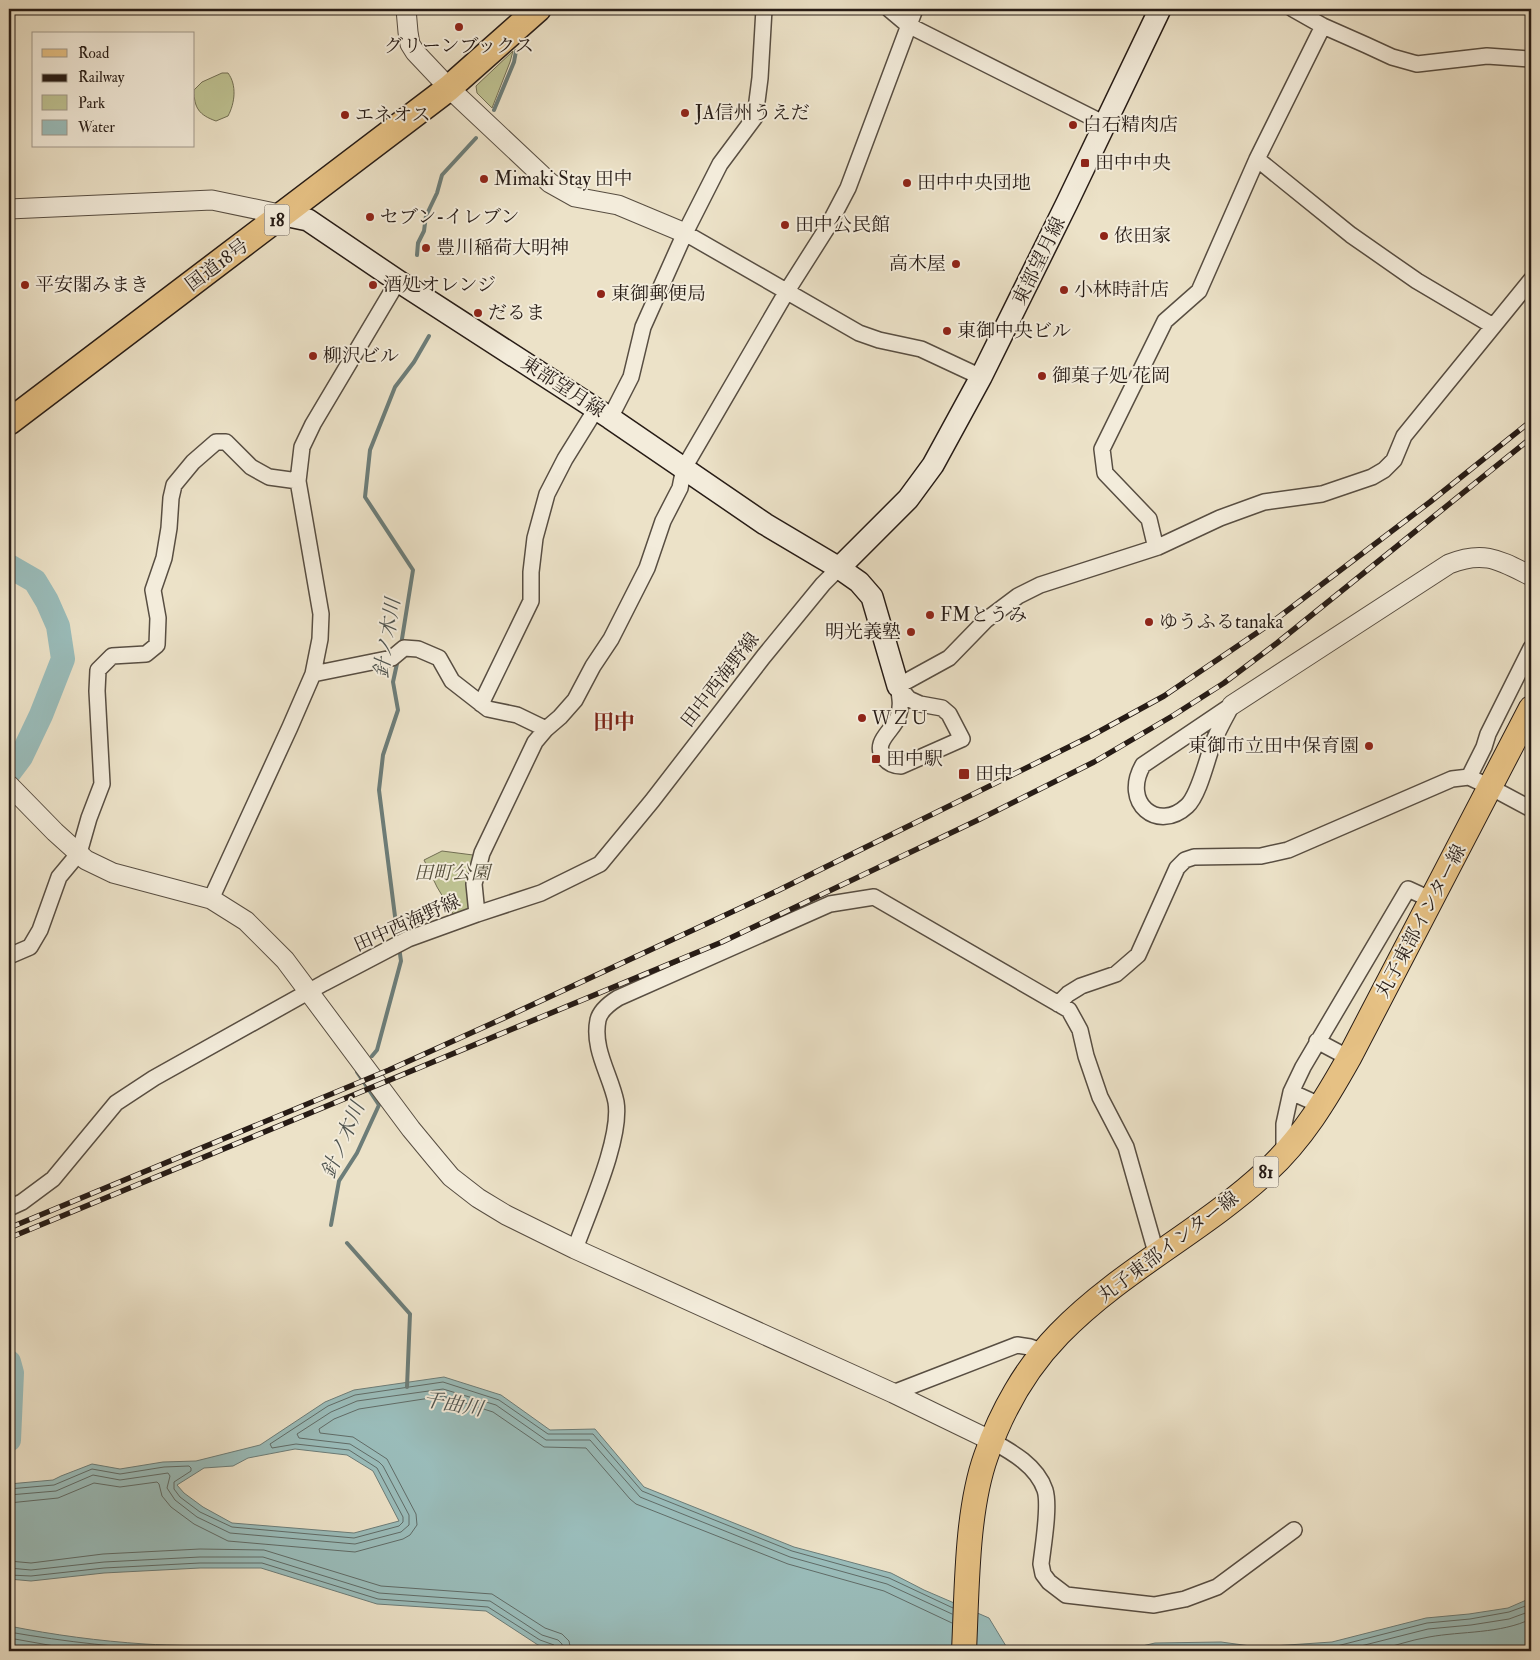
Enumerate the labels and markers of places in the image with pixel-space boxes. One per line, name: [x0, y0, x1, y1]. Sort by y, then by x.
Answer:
marker: グリーンブックス: [453, 21, 465, 33]
place label: グリーンブックス: [384, 34, 534, 58]
place label: JA信州うえだ: [694, 101, 810, 125]
place label: エネオス: [355, 103, 431, 127]
marker: JA信州うえだ: [679, 107, 691, 119]
marker: エネオス: [339, 109, 351, 121]
place label: 白石精肉店: [1083, 113, 1178, 137]
marker: 白石精肉店: [1067, 119, 1079, 131]
place label: 田中中央: [1095, 151, 1171, 175]
marker: 田中中央: [1079, 157, 1091, 169]
place label: Mimaki Stay 田中: [494, 167, 633, 191]
place label: 田中中央団地: [917, 171, 1031, 195]
marker: Mimaki Stay 田中: [478, 173, 490, 185]
marker: 田中中央団地: [901, 177, 913, 189]
place label: セブン-イレブン: [380, 205, 520, 229]
marker: セブン-イレブン: [364, 211, 376, 223]
place label: 田中公民館: [795, 213, 890, 237]
marker: 田中公民館: [779, 219, 791, 231]
place label: 依田家: [1114, 224, 1171, 248]
marker: 依田家: [1098, 230, 1110, 242]
place label: 豊川稲荷大明神: [436, 236, 569, 260]
marker: 豊川稲荷大明神: [420, 242, 432, 254]
place label: 高木屋: [889, 252, 946, 276]
marker: 高木屋: [950, 258, 962, 270]
place label: 平安閣みまき: [35, 273, 149, 297]
place label: 酒処オレンジ: [383, 273, 496, 297]
place label: 小林時計店: [1074, 278, 1169, 302]
marker: 平安閣みまき: [19, 279, 31, 291]
marker: 酒処オレンジ: [367, 279, 379, 291]
place label: 東御郵便局: [611, 282, 706, 306]
marker: 小林時計店: [1058, 284, 1070, 296]
marker: 東御郵便局: [595, 288, 607, 300]
place label: だるま: [488, 301, 545, 325]
marker: だるま: [472, 307, 484, 319]
place label: 東御中央ビル: [957, 319, 1071, 343]
marker: 東御中央ビル: [941, 325, 953, 337]
place label: 柳沢ビル: [323, 344, 399, 368]
marker: 柳沢ビル: [307, 350, 319, 362]
place label: 御菓子処 花岡: [1052, 364, 1170, 388]
marker: 御菓子処 花岡: [1036, 370, 1048, 382]
place label: FMとうみ: [940, 603, 1027, 627]
marker: FMとうみ: [924, 609, 936, 621]
place label: ゆうふるtanaka: [1159, 610, 1284, 634]
marker: ゆうふるtanaka: [1143, 616, 1155, 628]
place label: 明光義塾: [825, 620, 901, 644]
marker: 明光義塾: [905, 626, 917, 638]
place label: ＷＺＵ: [872, 706, 929, 730]
marker: ＷＺＵ: [856, 712, 868, 724]
place label: 東御市立田中保育園: [1188, 734, 1359, 758]
marker: 東御市立田中保育園: [1363, 740, 1375, 752]
place label: 田中駅: [886, 747, 943, 771]
marker: 田中駅: [870, 753, 882, 765]
place label: 田中: [975, 762, 1013, 786]
marker: 田中: [957, 767, 971, 781]

